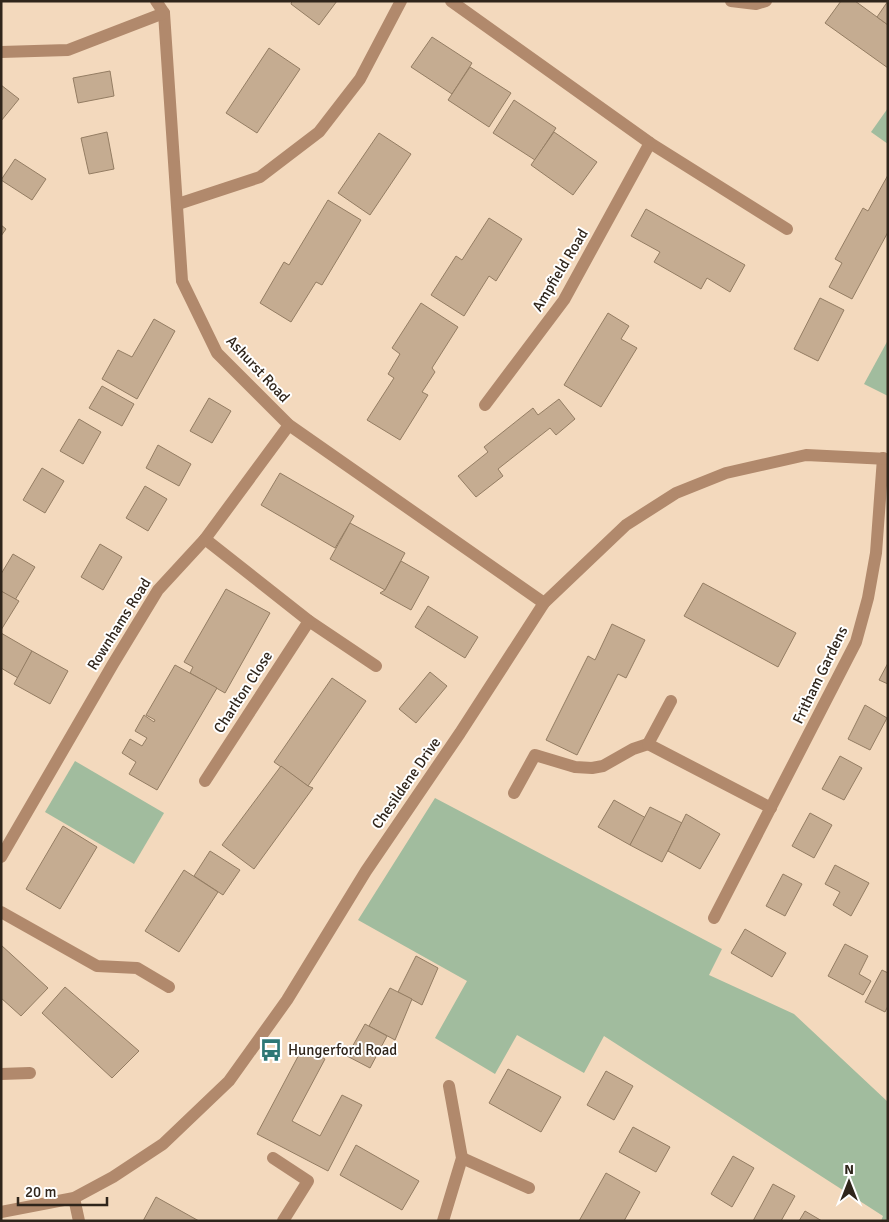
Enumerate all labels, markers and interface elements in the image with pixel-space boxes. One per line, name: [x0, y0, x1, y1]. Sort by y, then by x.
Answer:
street label: Ampfield Road: [528, 225, 592, 314]
street label: Ashurst Road: [222, 332, 294, 406]
street label: Rownhams Road: [83, 575, 155, 673]
street label: Fritham Gardens: [789, 623, 852, 727]
street label: Charlton Close: [210, 648, 276, 736]
street label: Chesildene Drive: [368, 734, 444, 832]
bus stop icon: Hungerford Road: [258, 1037, 284, 1063]
place label: Hungerford Road: [288, 1041, 397, 1059]
north arrow: [824, 1157, 874, 1207]
text: N: [844, 1161, 854, 1178]
scale bar: [18, 1174, 106, 1206]
text: 20 m: [25, 1183, 56, 1201]

